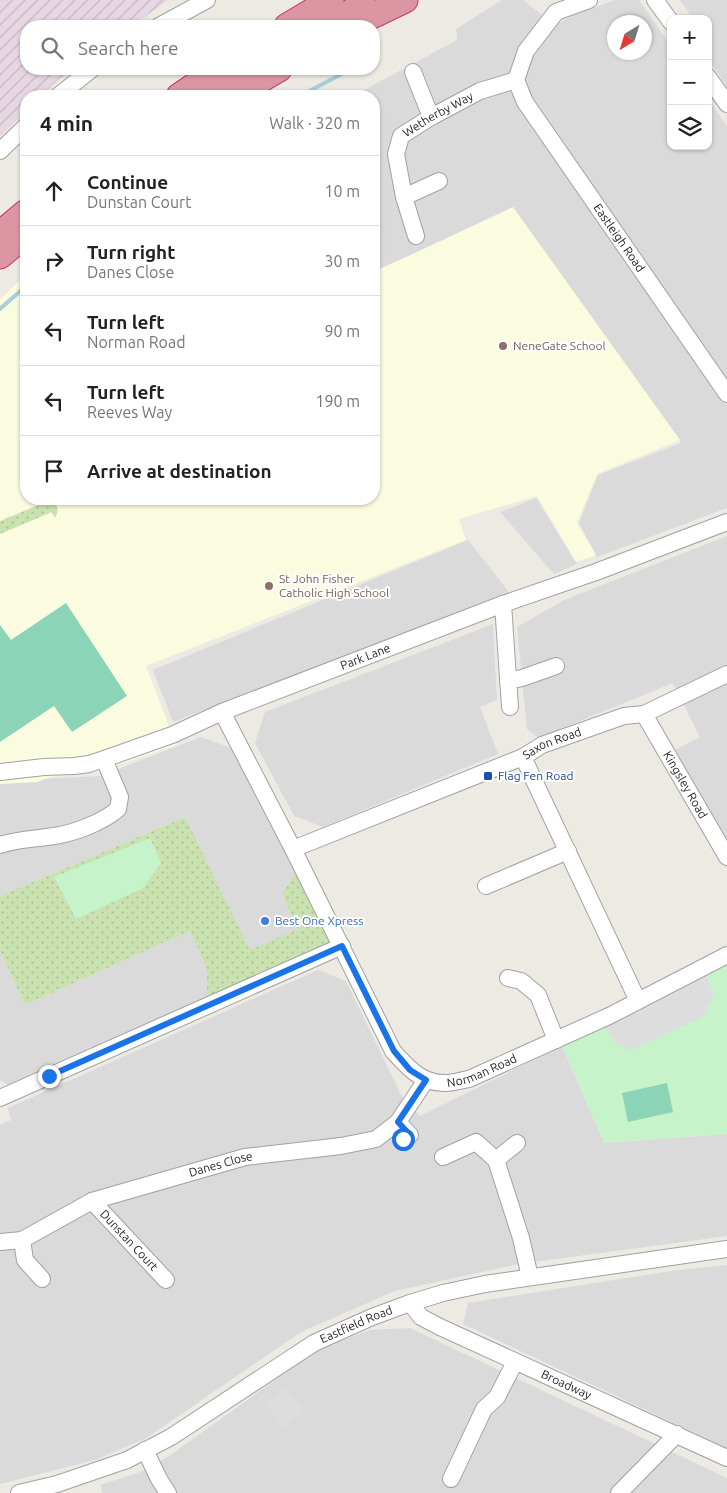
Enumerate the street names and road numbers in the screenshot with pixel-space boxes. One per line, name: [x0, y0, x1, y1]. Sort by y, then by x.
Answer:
street label: Wetherby Way: [400, 89, 475, 139]
street label: Eastleigh Road: [591, 201, 647, 274]
street label: Park Lane: [338, 641, 392, 672]
street label: Saxon Road: [520, 725, 583, 762]
street label: Kingsley Road: [661, 749, 710, 821]
street label: Norman Road: [446, 1051, 519, 1089]
street label: Danes Close: [187, 1149, 253, 1179]
street label: Dunstan Court: [98, 1207, 161, 1273]
street label: Eastfield Road: [318, 1303, 394, 1345]
street label: Broadway: [539, 1367, 594, 1401]

